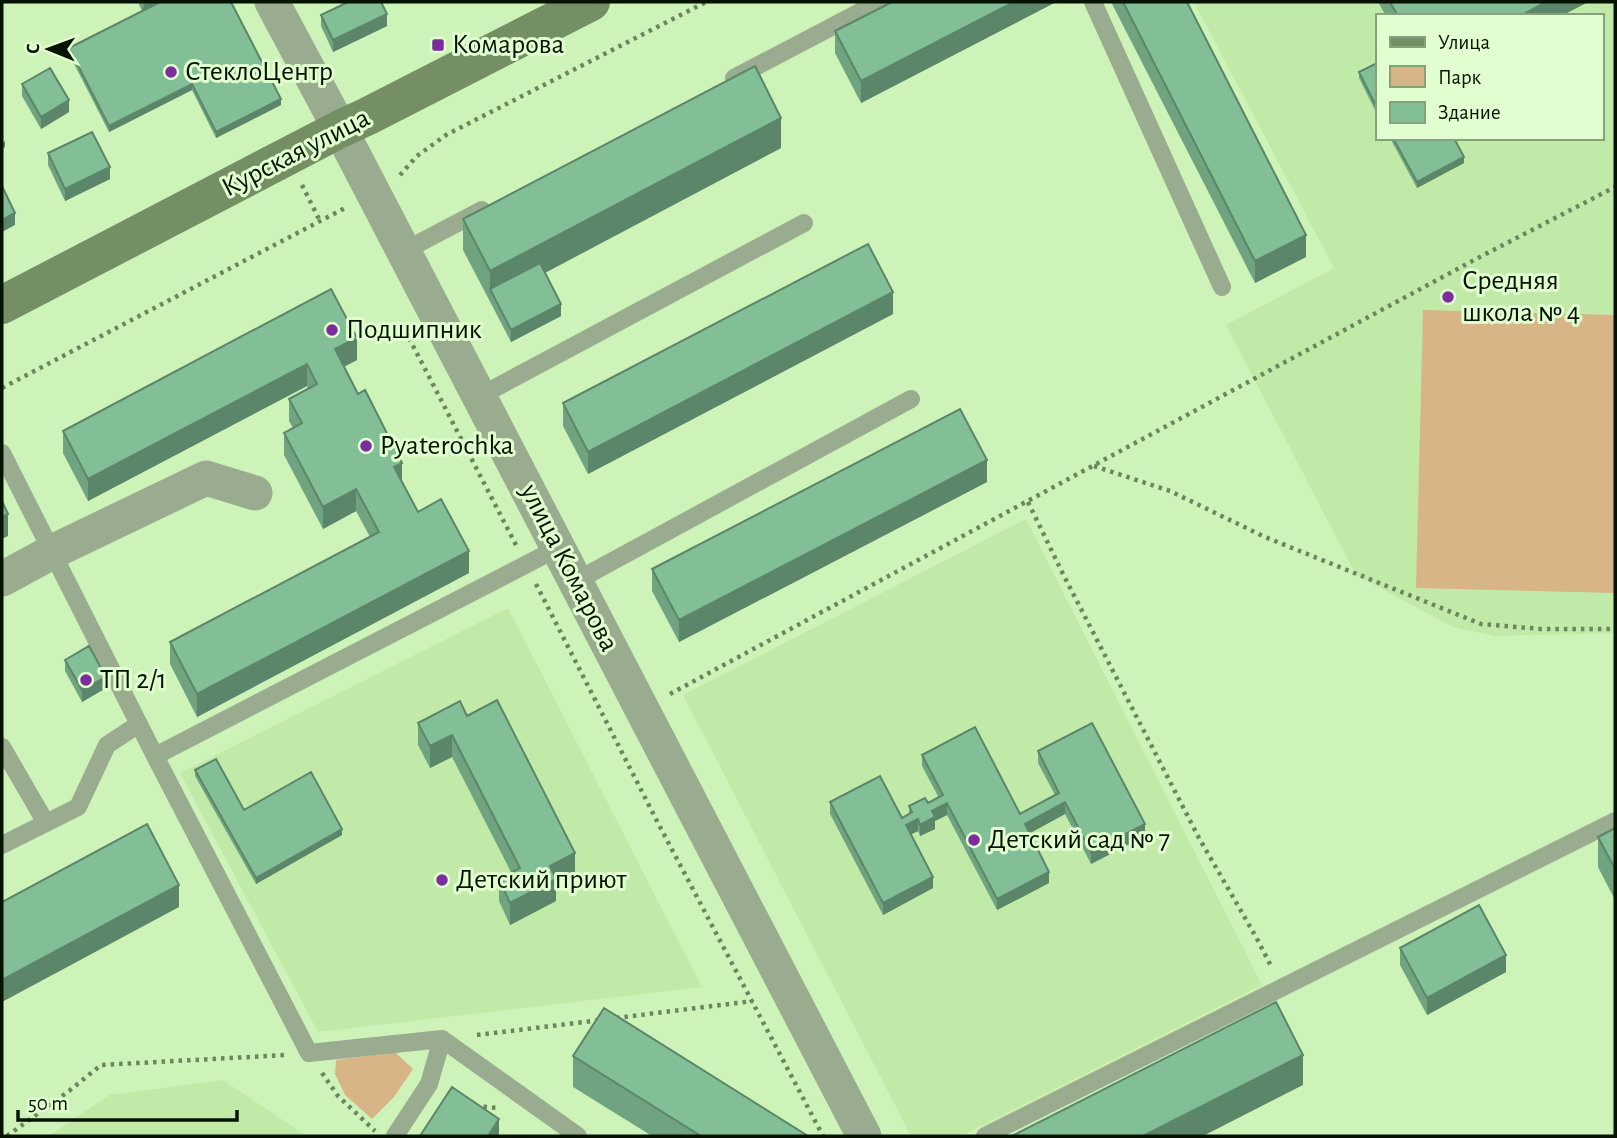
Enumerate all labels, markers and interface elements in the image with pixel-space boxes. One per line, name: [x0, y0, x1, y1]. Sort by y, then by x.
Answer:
north arrow: [14, 14, 84, 84]
legend: [1376, 14, 1603, 140]
place label: Комарова: [452, 31, 564, 59]
text: Улица: [1438, 32, 1491, 53]
marker: Комарова: [430, 37, 446, 53]
text: С: [24, 43, 43, 54]
place label: СтеклоЦентр: [185, 58, 333, 86]
marker: СтеклоЦентр: [163, 64, 179, 80]
text: Парк: [1438, 67, 1482, 88]
text: Здание: [1438, 102, 1501, 123]
street label: Курская улица: [218, 104, 375, 202]
place label: Средняя школа № 4: [1462, 267, 1580, 327]
marker: Средняя школа № 4: [1440, 289, 1456, 305]
place label: Подшипник: [346, 316, 482, 344]
marker: Подшипник: [324, 322, 340, 338]
place label: Pyaterochka: [380, 432, 514, 460]
marker: Pyaterochka: [358, 438, 374, 454]
street label: улица Комарова: [514, 479, 623, 656]
place label: ТП 2/1: [100, 666, 167, 694]
marker: ТП 2/1: [78, 672, 94, 688]
place label: Детский сад № 7: [988, 826, 1170, 854]
marker: Детский сад № 7: [966, 832, 982, 848]
place label: Детский приют: [456, 866, 627, 894]
marker: Детский приют: [434, 872, 450, 888]
scale bar: [18, 1078, 236, 1122]
text: 50 m: [28, 1093, 68, 1114]

